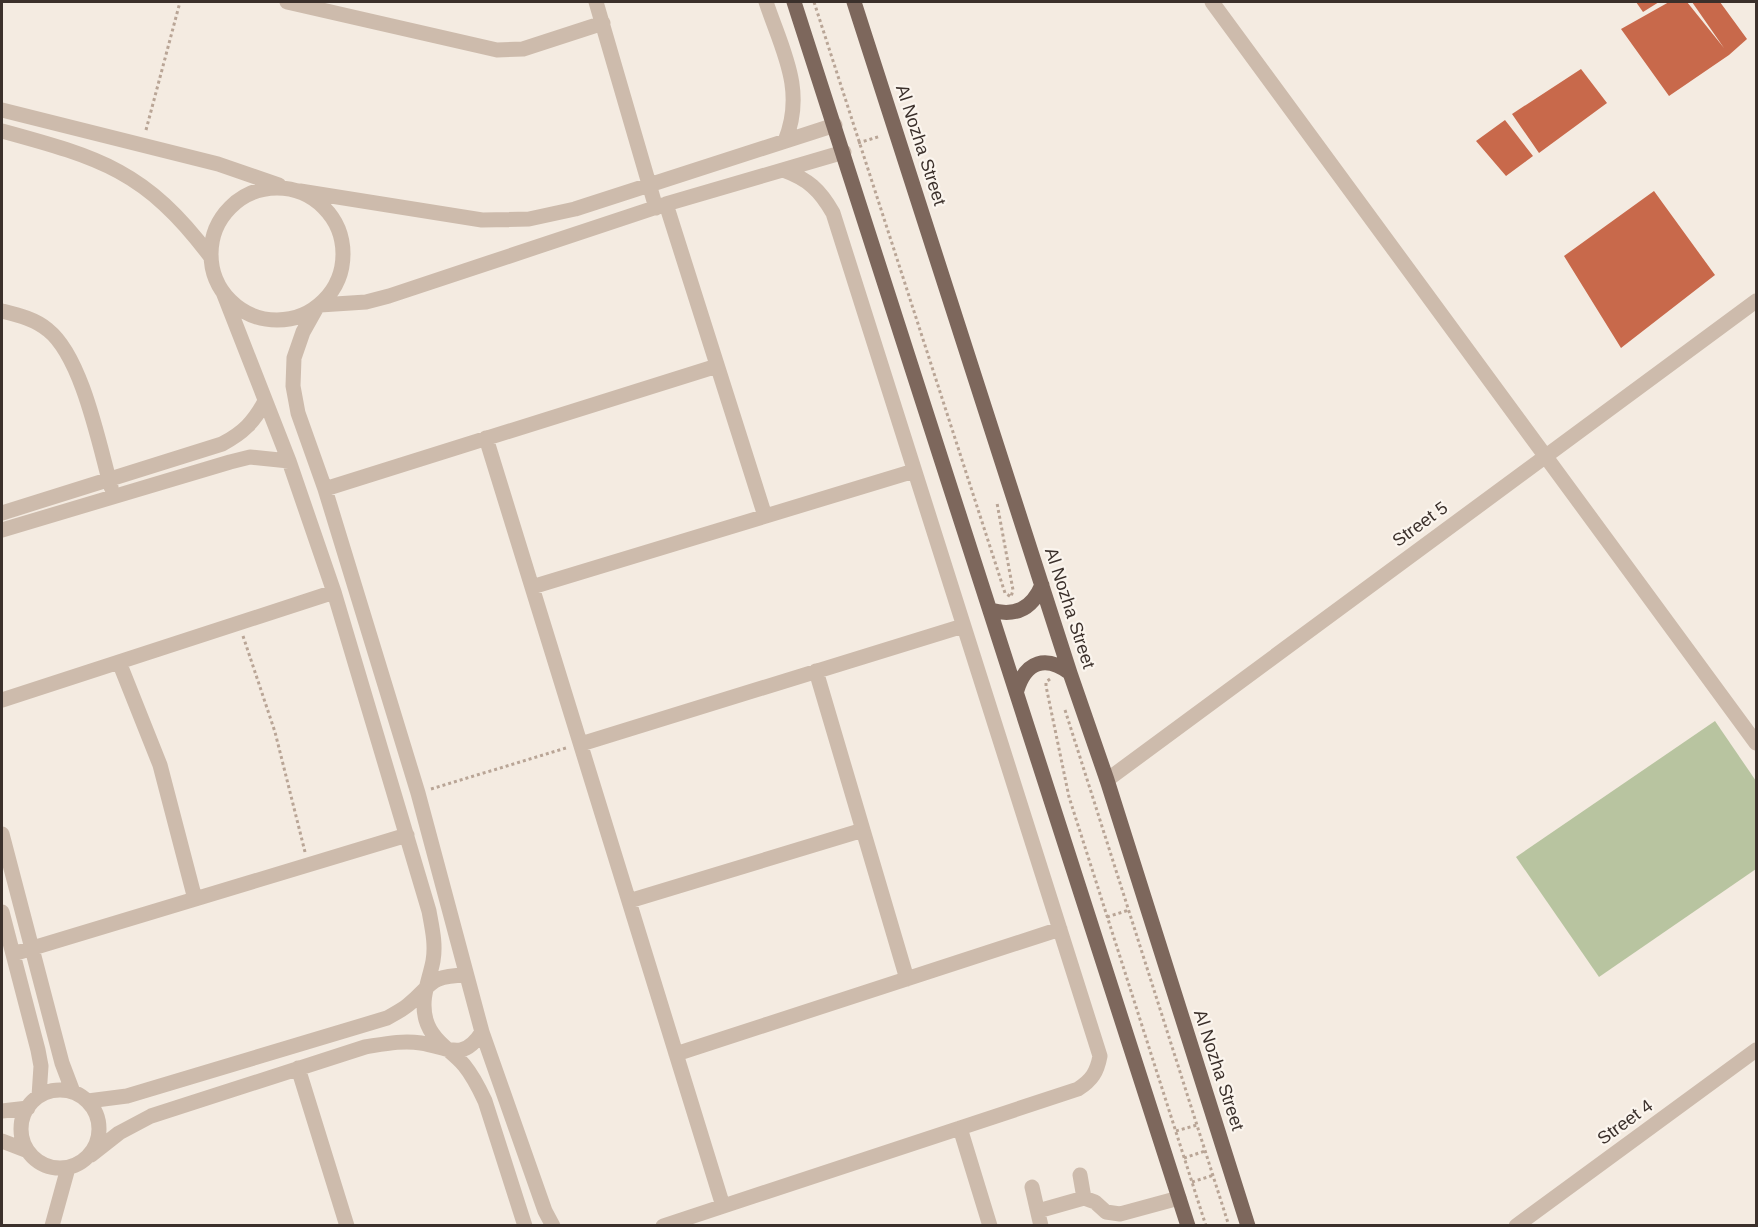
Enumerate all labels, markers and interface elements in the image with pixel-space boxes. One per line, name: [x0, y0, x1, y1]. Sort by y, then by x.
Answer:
street label: Al Nozha Street: [892, 82, 950, 208]
street label: Street 5: [1389, 497, 1451, 551]
street label: Al Nozha Street: [1041, 545, 1099, 671]
street label: Al Nozha Street: [1190, 1007, 1248, 1133]
street label: Street 4: [1594, 1095, 1656, 1149]

